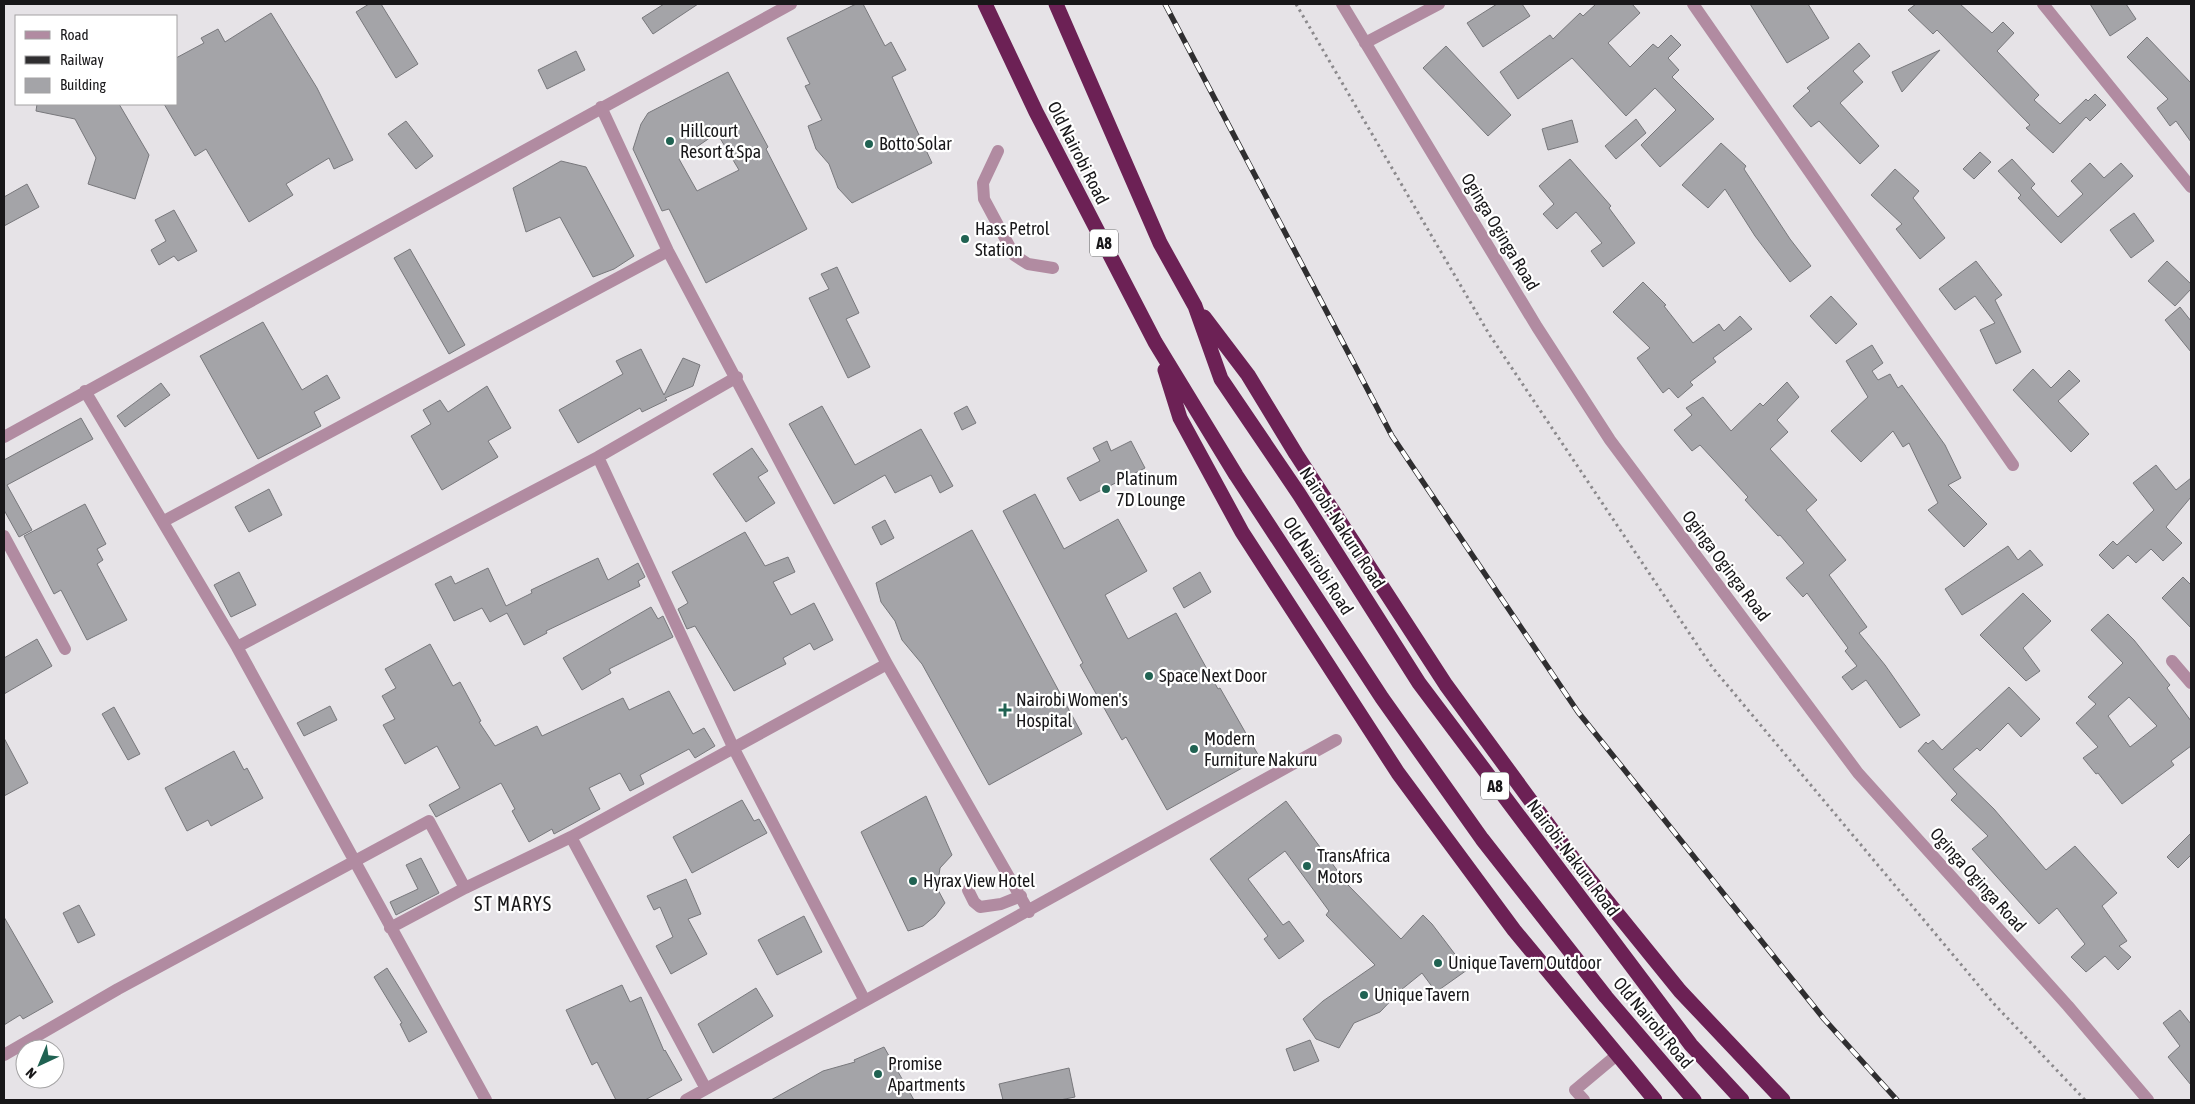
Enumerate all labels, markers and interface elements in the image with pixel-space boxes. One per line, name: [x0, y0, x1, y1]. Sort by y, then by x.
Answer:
legend: [15, 15, 178, 105]
text: Road: [60, 26, 89, 43]
text: Railway: [60, 51, 104, 68]
text: Building: [60, 76, 106, 93]
street label: Old Nairobi Road: [1044, 98, 1113, 208]
place label: Hillcourt Resort & Spa: [680, 120, 761, 162]
place label: Botto Solar: [879, 133, 952, 154]
marker: Hillcourt Resort & Spa: [664, 135, 676, 147]
marker: Botto Solar: [863, 138, 875, 150]
street label: Oginga Oginga Road: [1457, 169, 1544, 294]
place label: Hass Petrol Station: [975, 218, 1050, 260]
road number: A8: [1090, 230, 1118, 256]
marker: Hass Petrol Station: [959, 233, 971, 245]
street label: Nairobi-Nakuru Road: [1295, 463, 1389, 592]
place label: Platinum 7D Lounge: [1116, 468, 1185, 510]
marker: Platinum 7D Lounge: [1100, 483, 1112, 495]
street label: Oginga Oginga Road: [1678, 506, 1775, 625]
street label: Old Nairobi Road: [1279, 513, 1358, 619]
place label: Space Next Door: [1159, 665, 1267, 686]
marker: Space Next Door: [1143, 670, 1155, 682]
place label: Nairobi Women's Hospital: [1016, 689, 1128, 731]
marker: Nairobi Women's Hospital: [998, 703, 1012, 717]
place label: Modern Furniture Nakuru: [1204, 728, 1317, 770]
marker: Modern Furniture Nakuru: [1188, 743, 1200, 755]
road number: A8: [1481, 772, 1509, 799]
street label: Nairobi-Nakuru Road: [1523, 795, 1624, 920]
street label: Oginga Oginga Road: [1926, 823, 2031, 936]
place label: TransAfrica Motors: [1317, 845, 1391, 887]
marker: TransAfrica Motors: [1301, 860, 1313, 872]
place label: Hyrax View Hotel: [923, 870, 1035, 891]
marker: Hyrax View Hotel: [907, 875, 919, 887]
district label: ST MARYS: [474, 892, 552, 915]
place label: Unique Tavern Outdoor: [1448, 952, 1602, 973]
marker: Unique Tavern Outdoor: [1432, 957, 1444, 969]
street label: Old Nairobi Road: [1609, 973, 1698, 1073]
place label: Unique Tavern: [1374, 984, 1470, 1005]
marker: Unique Tavern: [1358, 989, 1370, 1001]
north arrow: [15, 1039, 65, 1089]
place label: Promise Apartments: [888, 1053, 965, 1095]
text: N: [22, 1065, 39, 1082]
marker: Promise Apartments: [872, 1068, 884, 1080]

